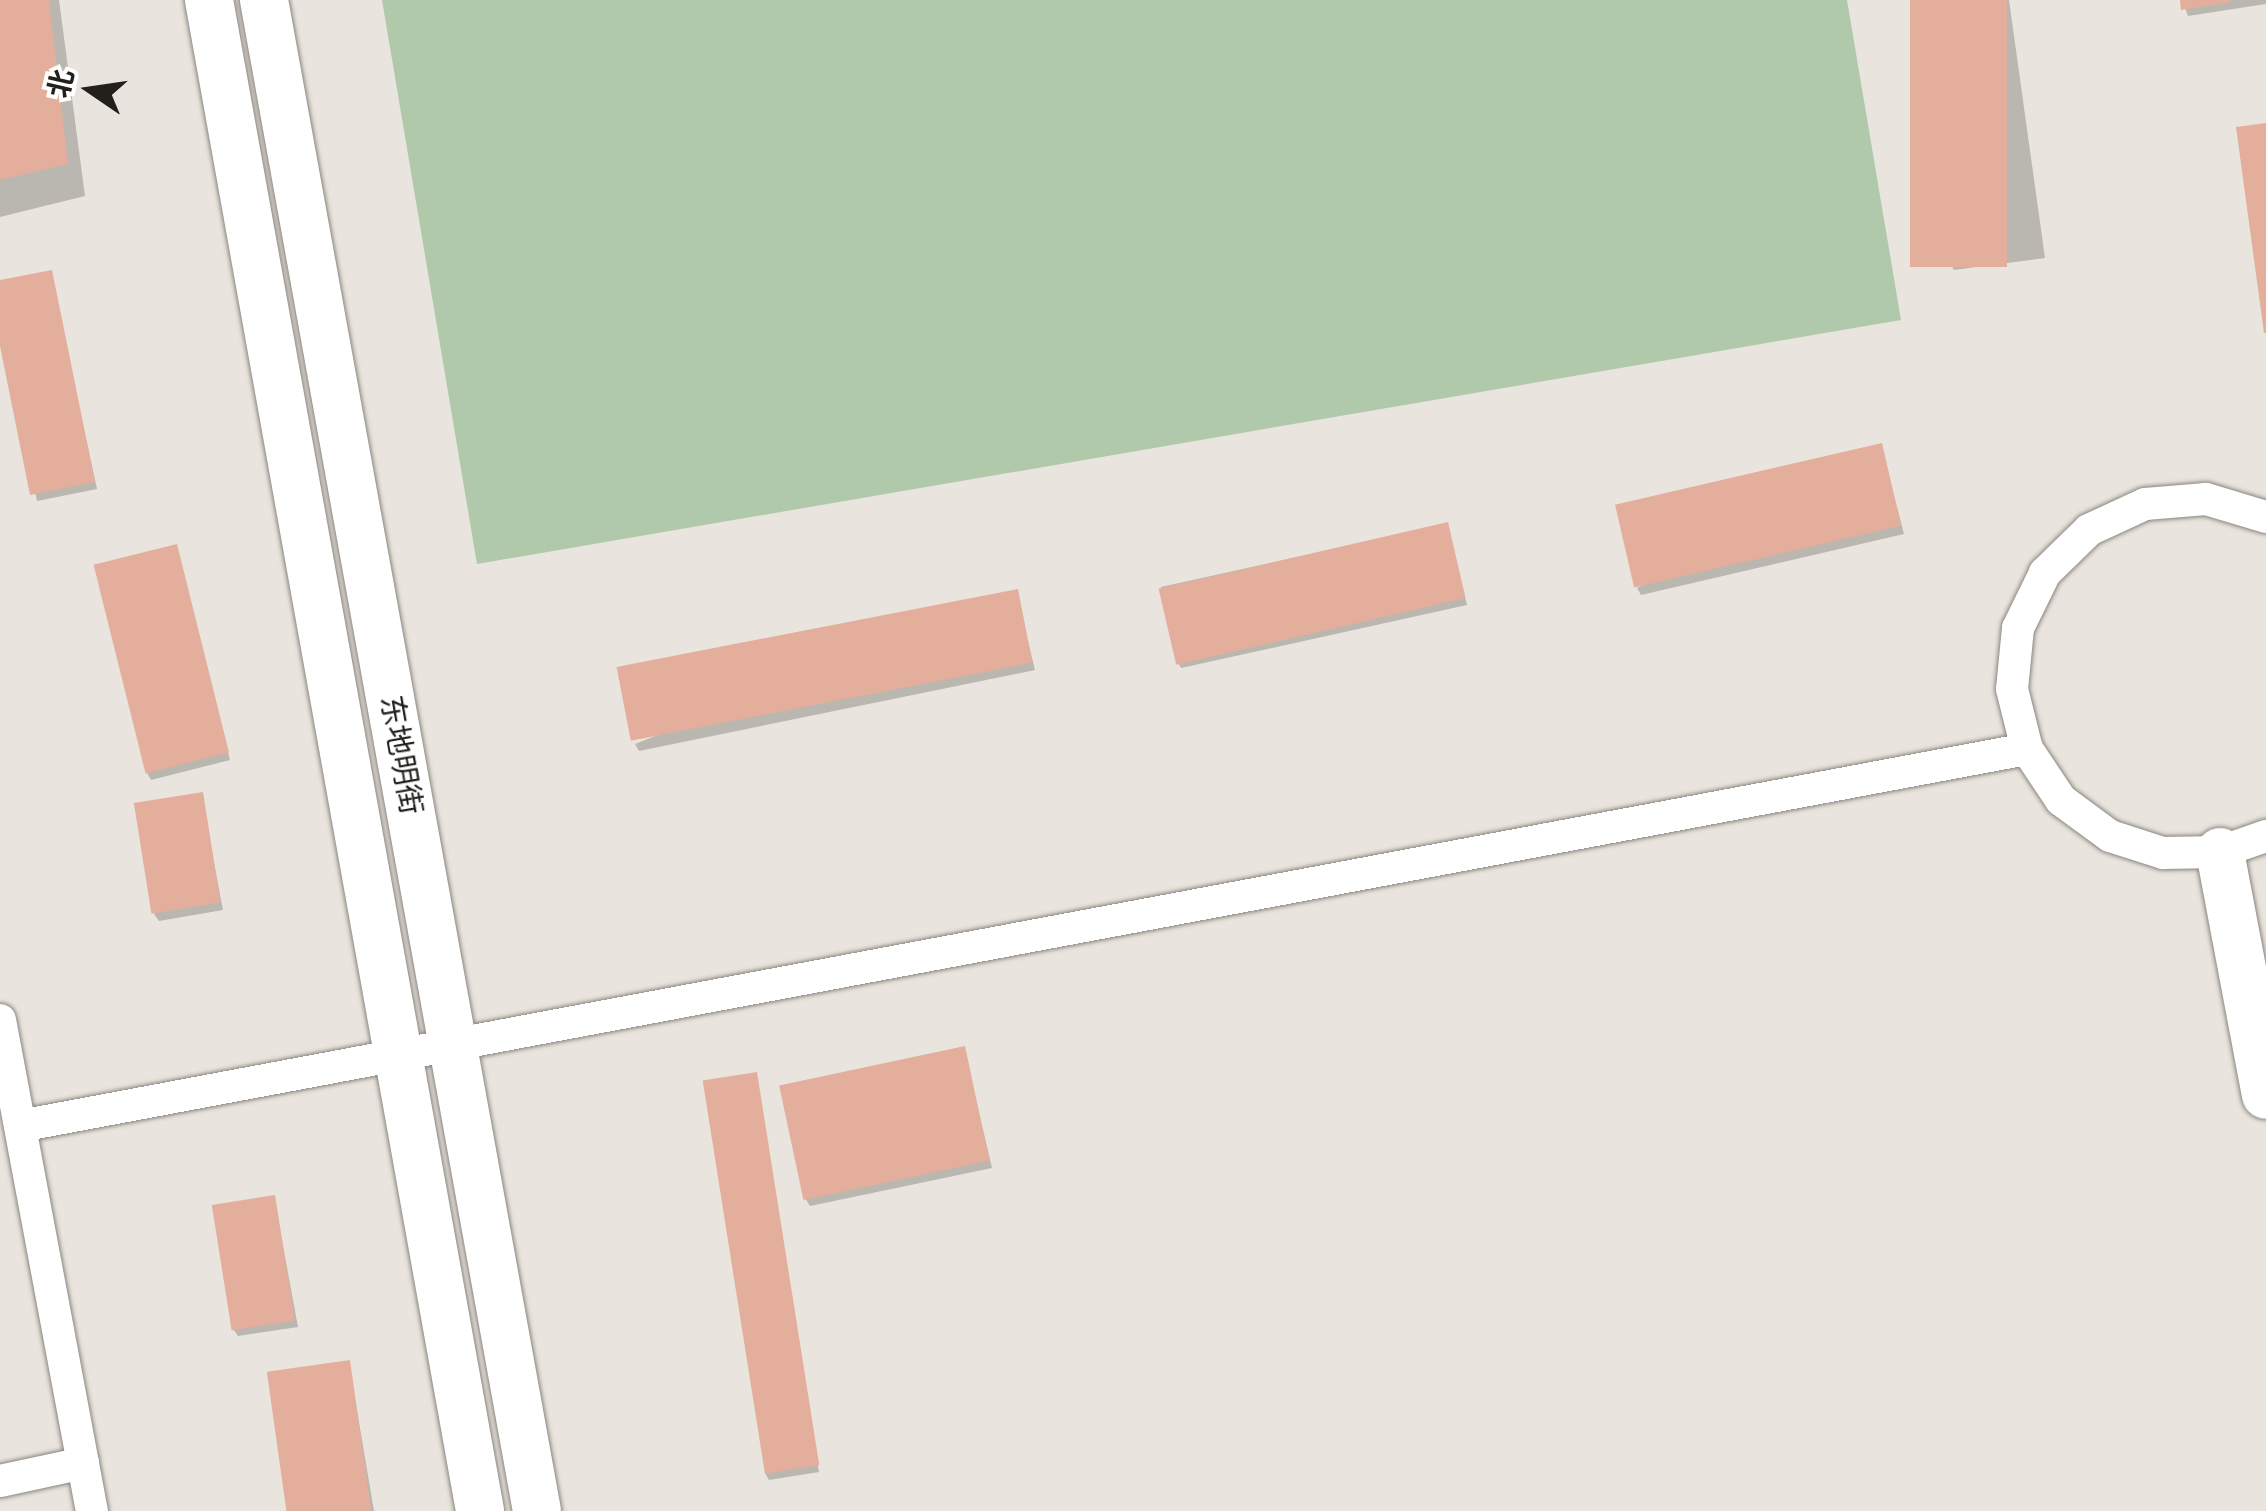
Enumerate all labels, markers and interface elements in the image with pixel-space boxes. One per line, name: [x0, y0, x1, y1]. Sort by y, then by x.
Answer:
north arrow: [40, 40, 140, 140]
text: 北: [41, 66, 80, 101]
street label: 东地明街: [373, 693, 429, 817]

